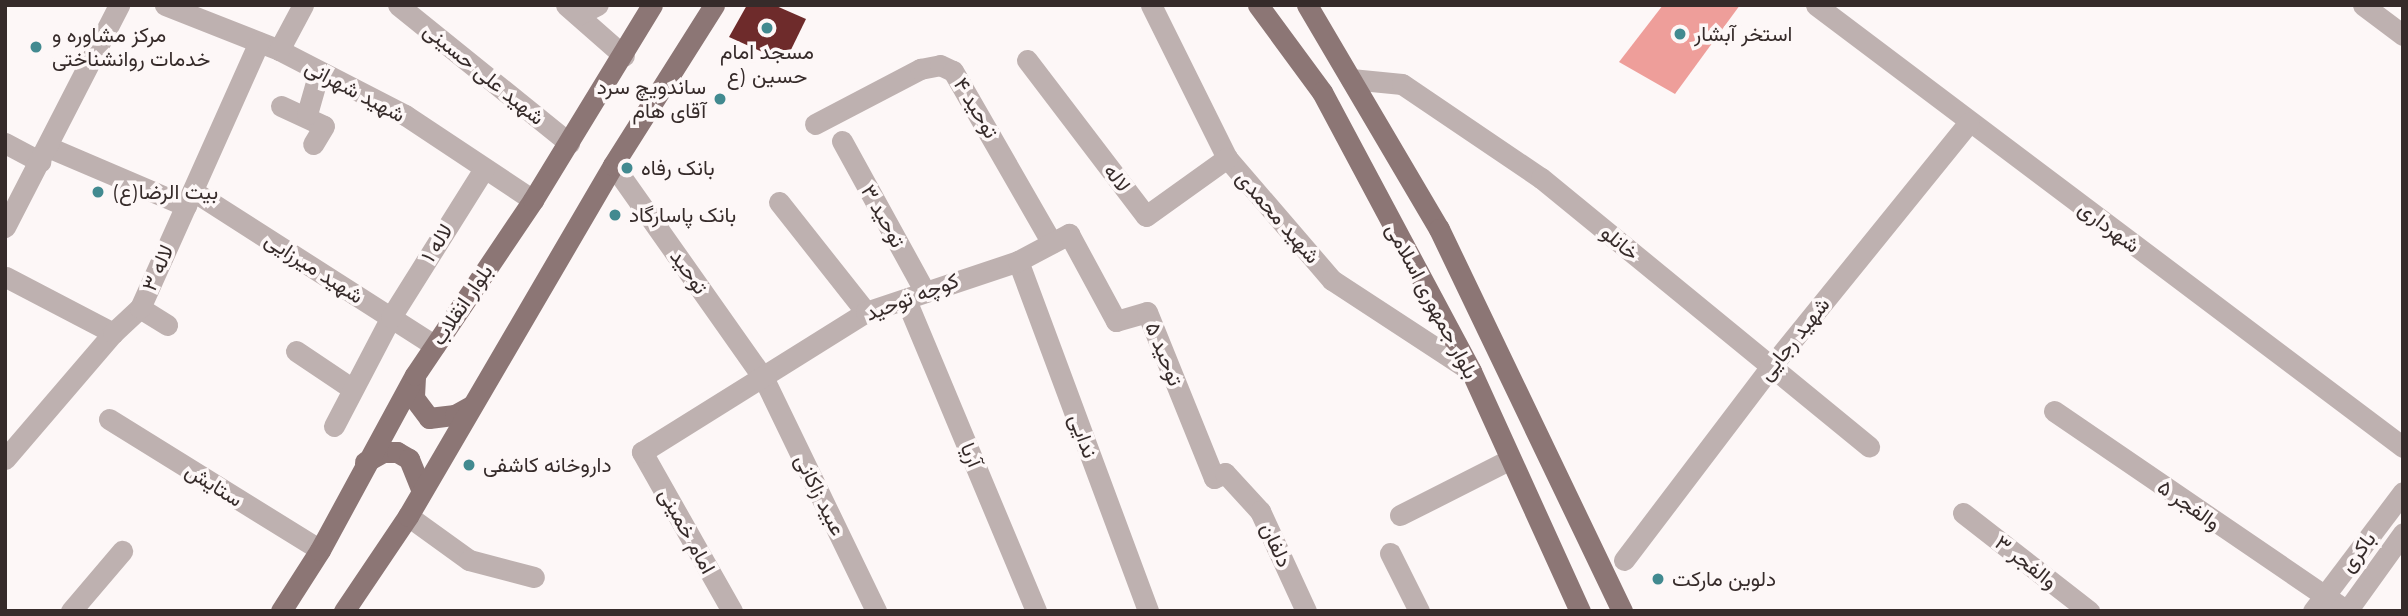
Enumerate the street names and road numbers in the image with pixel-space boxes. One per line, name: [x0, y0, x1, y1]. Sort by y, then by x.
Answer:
street label: شهید علی حسینی: [418, 18, 550, 130]
street label: شهید شهرانی: [301, 54, 409, 128]
street label: توحید ۴: [948, 73, 1004, 143]
street label: لاله: [1098, 159, 1136, 197]
street label: شهید محمدی: [1231, 165, 1325, 269]
street label: توحید ۳: [856, 180, 910, 252]
street label: شهرداری: [2073, 196, 2145, 258]
street label: لاله ۱: [416, 219, 458, 267]
street label: بلوار جمهوری اسلامی: [1380, 219, 1484, 383]
street label: خانلو: [1596, 220, 1644, 266]
street label: شهید میرزایی: [260, 227, 368, 309]
street label: لاله ۳: [137, 241, 179, 295]
street label: توحید: [665, 245, 713, 299]
street label: بلوار انقلاب: [426, 260, 498, 350]
street label: کوچه توحید: [862, 268, 962, 326]
street label: شهید رجایی: [1753, 292, 1835, 386]
street label: توحید ۵: [1140, 318, 1188, 390]
street label: ندایی: [1063, 411, 1103, 461]
street label: آریا: [955, 439, 987, 471]
street label: عبید زاکانی: [789, 450, 851, 540]
street label: ستایش: [181, 458, 247, 512]
street label: والفجر ۵: [2153, 474, 2225, 536]
street label: امام خمینی: [653, 484, 721, 578]
street label: دلفان: [1255, 519, 1297, 571]
street label: باکری: [2335, 527, 2381, 577]
street label: والفجر ۳: [1990, 530, 2062, 594]

